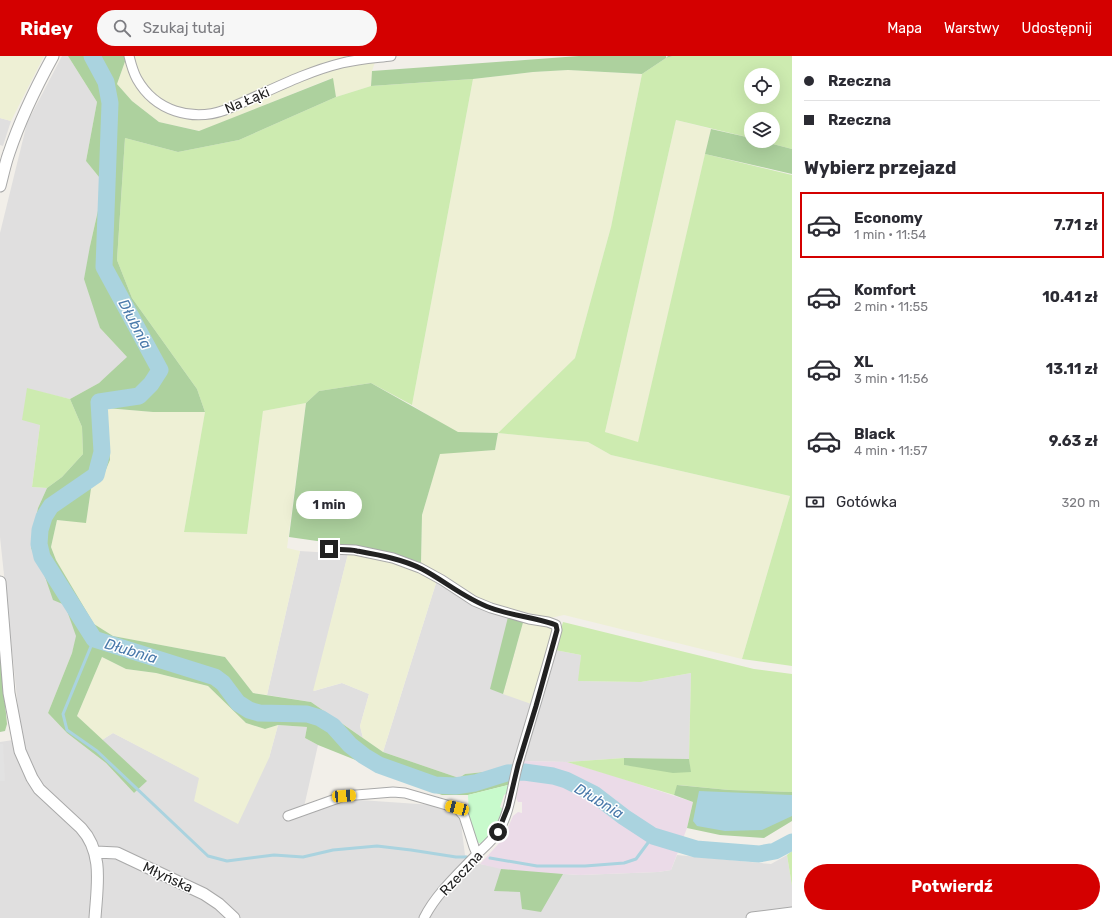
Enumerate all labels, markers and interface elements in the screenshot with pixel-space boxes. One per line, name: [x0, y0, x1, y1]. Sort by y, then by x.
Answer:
search box: [97, 10, 377, 46]
text: Ridey: [20, 17, 73, 40]
icon: search: [111, 17, 133, 39]
text: Szukaj tutaj: [143, 19, 225, 37]
text: Mapa: [887, 20, 922, 37]
text: Warstwy: [944, 20, 1000, 37]
text: Udostępnij: [1022, 20, 1092, 37]
map controls: [744, 68, 780, 148]
button: locate: [744, 68, 780, 104]
text: Rzeczna: [828, 72, 891, 90]
street label: Na Łąki: [222, 83, 272, 118]
text: Rzeczna: [828, 111, 891, 129]
button: layers: [744, 112, 780, 148]
text: Wybierz przejazd: [804, 157, 956, 179]
icon: car: [806, 207, 842, 243]
text: Economy: [854, 209, 923, 227]
text: 7.71 zł: [1054, 216, 1098, 234]
text: 1 min · 11:54: [854, 227, 926, 242]
icon: car: [806, 279, 842, 315]
text: Komfort: [854, 281, 916, 299]
text: 10.41 zł: [1042, 288, 1098, 306]
water label: Dłubnia: [114, 296, 156, 352]
text: 2 min · 11:55: [854, 299, 928, 314]
icon: car: [806, 351, 842, 387]
text: XL: [854, 353, 873, 371]
text: 13.11 zł: [1046, 360, 1098, 378]
text: 3 min · 11:56: [854, 371, 928, 386]
icon: car: [806, 423, 842, 459]
text: Black: [854, 425, 895, 443]
text: 9.63 zł: [1049, 432, 1098, 450]
text: 4 min · 11:57: [854, 443, 927, 458]
callout: 1 min: [296, 491, 362, 519]
icon: cash: [804, 491, 826, 513]
text: Gotówka: [836, 493, 897, 511]
text: 320 m: [1062, 495, 1100, 510]
text: 1 min: [312, 497, 346, 512]
route end: [320, 540, 338, 558]
water label: Dłubnia: [103, 635, 160, 668]
water label: Dłubnia: [571, 779, 627, 823]
car: [332, 789, 356, 803]
car: [444, 799, 470, 817]
route start: [489, 823, 507, 841]
street label: Rzeczna: [436, 847, 486, 899]
street label: Młyńska: [140, 859, 195, 896]
button: Potwierdź: [804, 864, 1100, 910]

